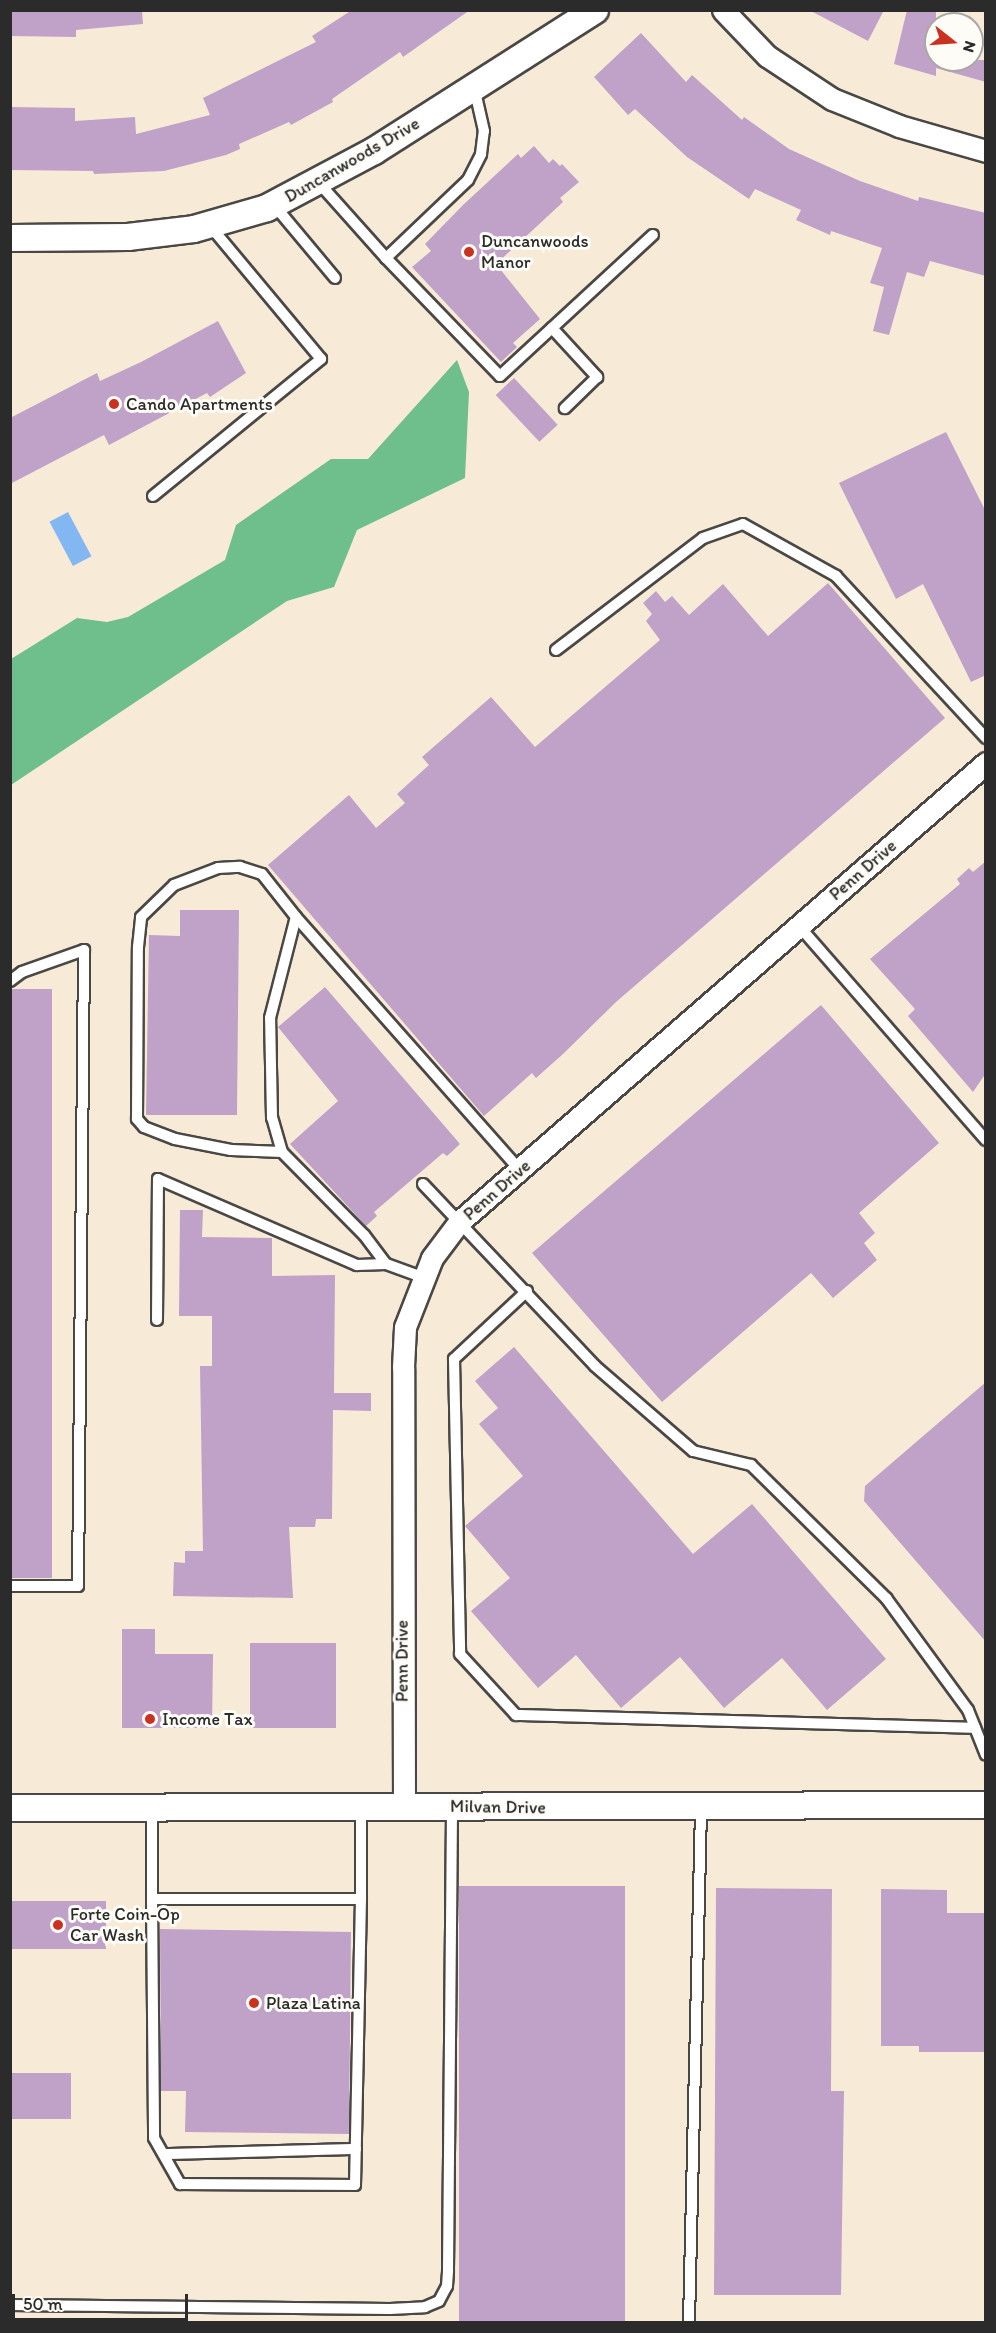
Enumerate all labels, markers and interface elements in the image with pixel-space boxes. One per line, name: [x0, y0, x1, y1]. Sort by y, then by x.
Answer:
north arrow: [924, 12, 984, 72]
text: N: [959, 39, 980, 55]
street label: Duncanwoods Drive: [281, 113, 423, 207]
place label: Duncanwoods Manor: [481, 231, 589, 274]
marker: Duncanwoods Manor: [462, 245, 476, 259]
place label: Cando Apartments: [126, 393, 272, 415]
marker: Cando Apartments: [107, 397, 121, 411]
street label: Penn Drive: [825, 835, 901, 905]
street label: Penn Drive: [459, 1155, 535, 1225]
street label: Penn Drive: [391, 1620, 413, 1702]
place label: Income Tax: [162, 1708, 251, 1730]
marker: Income Tax: [143, 1712, 157, 1726]
street label: Milvan Drive: [450, 1795, 546, 1819]
place label: Forte Coin-Op Car Wash: [70, 1904, 179, 1946]
marker: Forte Coin-Op Car Wash: [51, 1918, 65, 1932]
place label: Plaza Latina: [266, 1992, 361, 2014]
marker: Plaza Latina: [247, 1996, 261, 2010]
scale bar: [15, 2282, 190, 2320]
text: 50 m: [23, 2293, 63, 2315]

